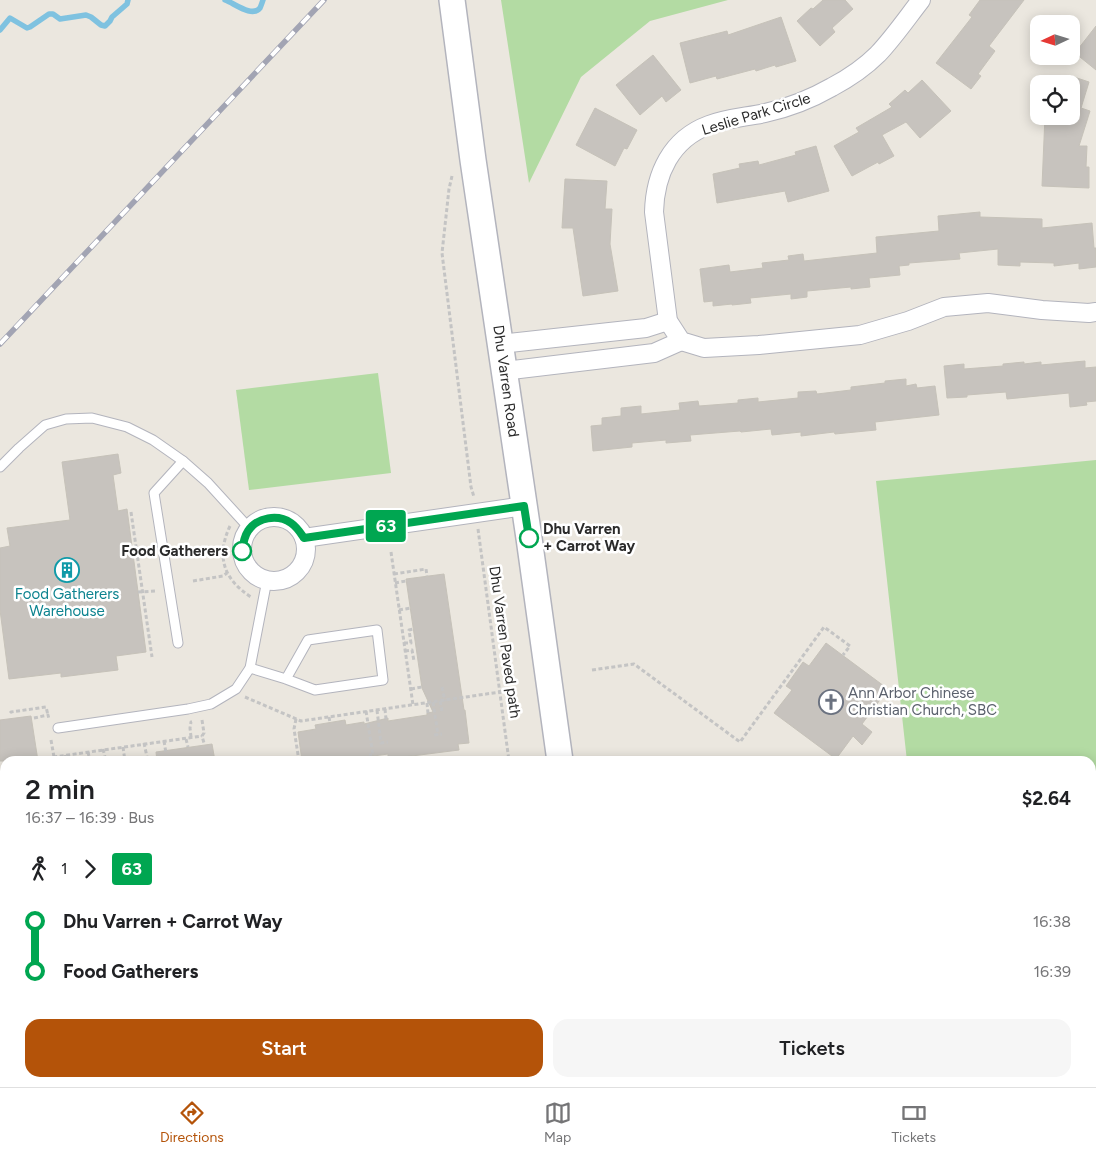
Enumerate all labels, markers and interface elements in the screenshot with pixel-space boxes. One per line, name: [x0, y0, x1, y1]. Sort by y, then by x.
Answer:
north arrow: [1030, 15, 1080, 65]
map controls: [1030, 15, 1080, 125]
button: locate: [1030, 75, 1080, 125]
street label: Leslie Park Circle: [699, 89, 813, 139]
street label: Dhu Varren Road: [489, 324, 523, 438]
line badge: 63: [364, 510, 408, 542]
text: 63: [376, 515, 396, 537]
place label: Dhu Varren + Carrot Way: [543, 520, 636, 555]
marker: Dhu Varren + Carrot Way: [519, 528, 539, 548]
marker: Food Gatherers: [232, 541, 252, 561]
place label: Food Gatherers: [121, 542, 228, 560]
building icon: Food Gatherers Warehouse: [54, 557, 80, 583]
street label: Dhu Varren Paved path: [485, 565, 525, 719]
place label: Food Gatherers Warehouse: [15, 585, 119, 620]
place label: Ann Arbor Chinese Christian Church, SBC: [848, 684, 997, 719]
church icon: Ann Arbor Chinese Christian Church, SBC: [818, 689, 844, 715]
text: 2 min: [25, 772, 95, 806]
text: $2.64: [1022, 787, 1071, 810]
text: 16:37 – 16:39 · Bus: [25, 808, 154, 827]
icon: walk: [25, 855, 53, 883]
icon: forward: [76, 855, 104, 883]
text: 63: [122, 858, 142, 880]
text: 1: [61, 859, 68, 878]
text: Dhu Varren + Carrot Way: [63, 910, 283, 933]
text: 16:38: [1033, 912, 1071, 931]
text: Food Gatherers: [63, 960, 198, 983]
text: 16:39: [1034, 962, 1071, 981]
button: Start: [25, 1019, 543, 1077]
button: Tickets: [553, 1019, 1071, 1077]
tab: Directions: [160, 1099, 224, 1146]
tab: Map: [544, 1099, 572, 1146]
tab: Tickets: [891, 1099, 936, 1146]

